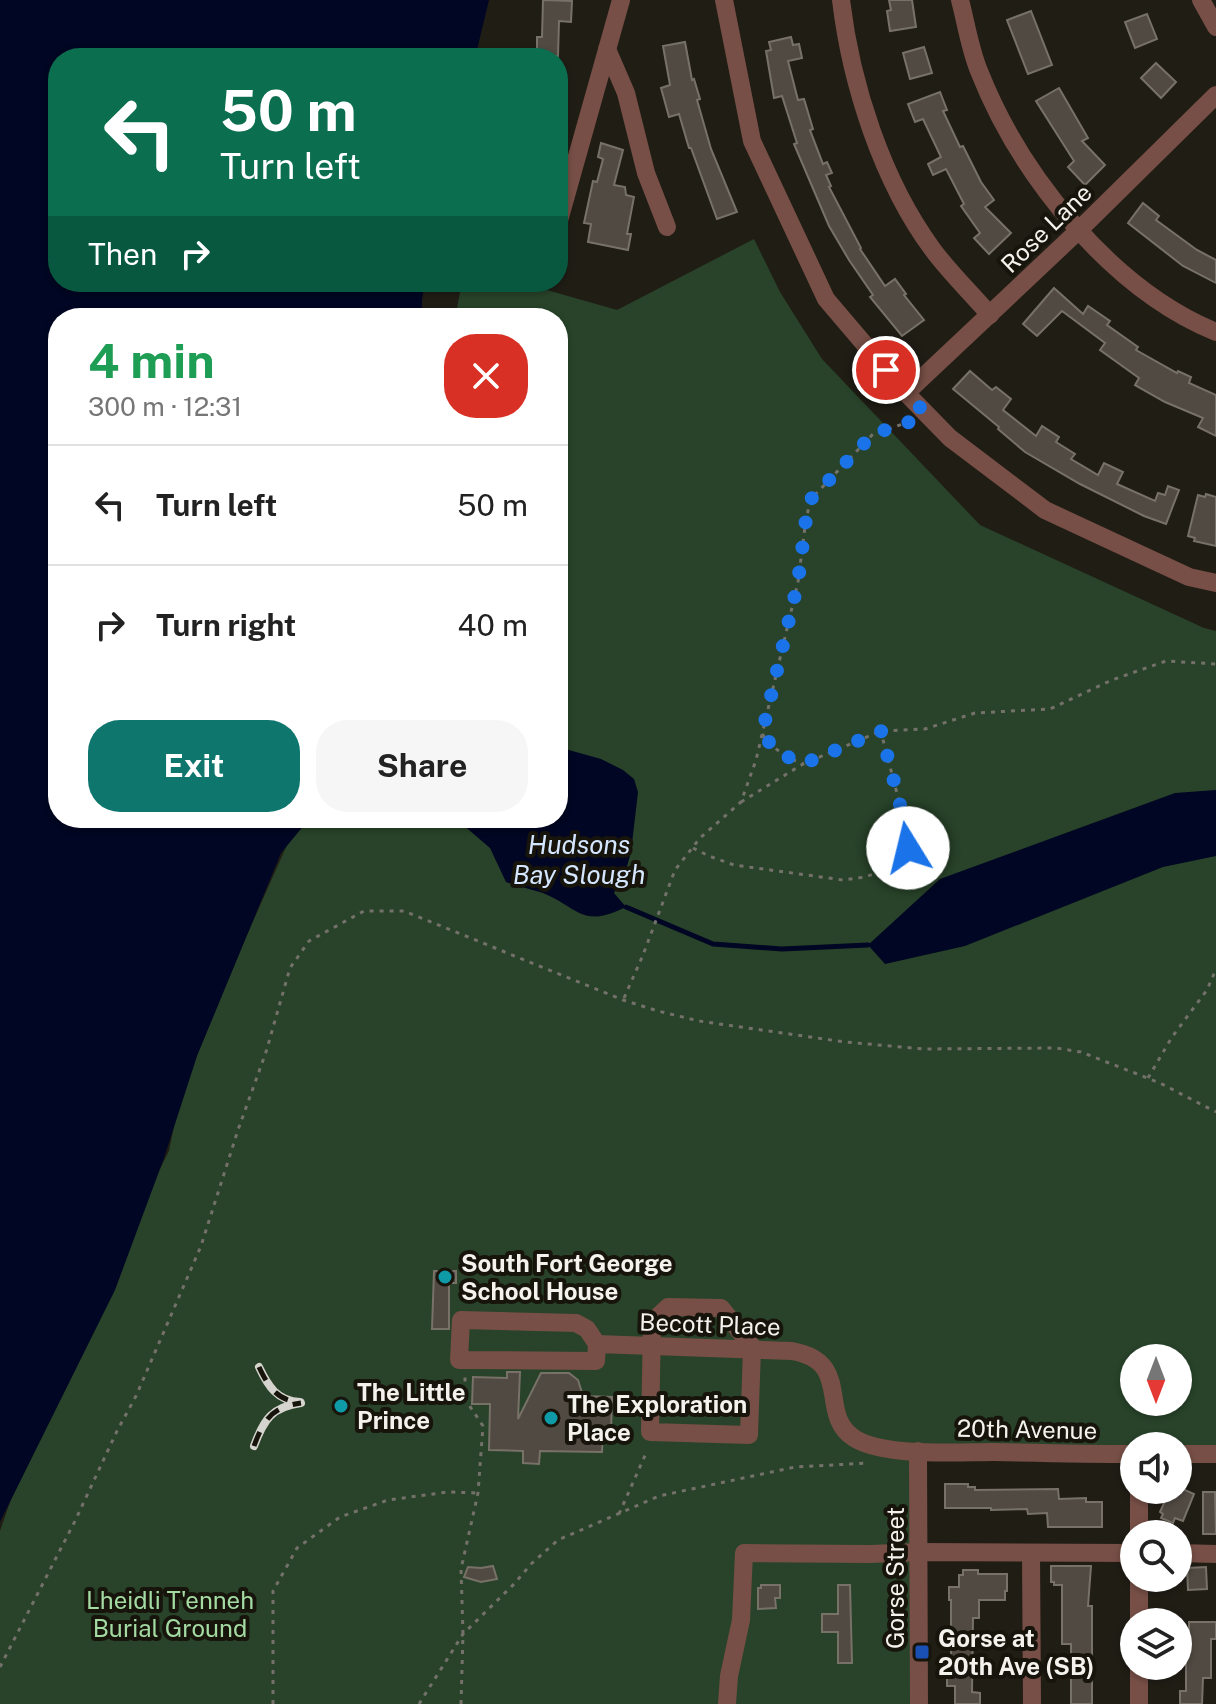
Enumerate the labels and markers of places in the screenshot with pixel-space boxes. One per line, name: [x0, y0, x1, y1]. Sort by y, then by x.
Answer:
pin: [852, 336, 920, 404]
place label: South Fort George School House: [461, 1249, 673, 1305]
marker: South Fort George School House: [436, 1268, 454, 1286]
place label: The Little Prince: [357, 1378, 466, 1434]
place label: The Exploration Place: [567, 1390, 747, 1446]
marker: The Little Prince: [332, 1397, 350, 1415]
marker: The Exploration Place: [542, 1409, 560, 1427]
place label: Gorse at 20th Ave (SB): [938, 1624, 1094, 1680]
marker: Gorse at 20th Ave (SB): [913, 1643, 931, 1661]

